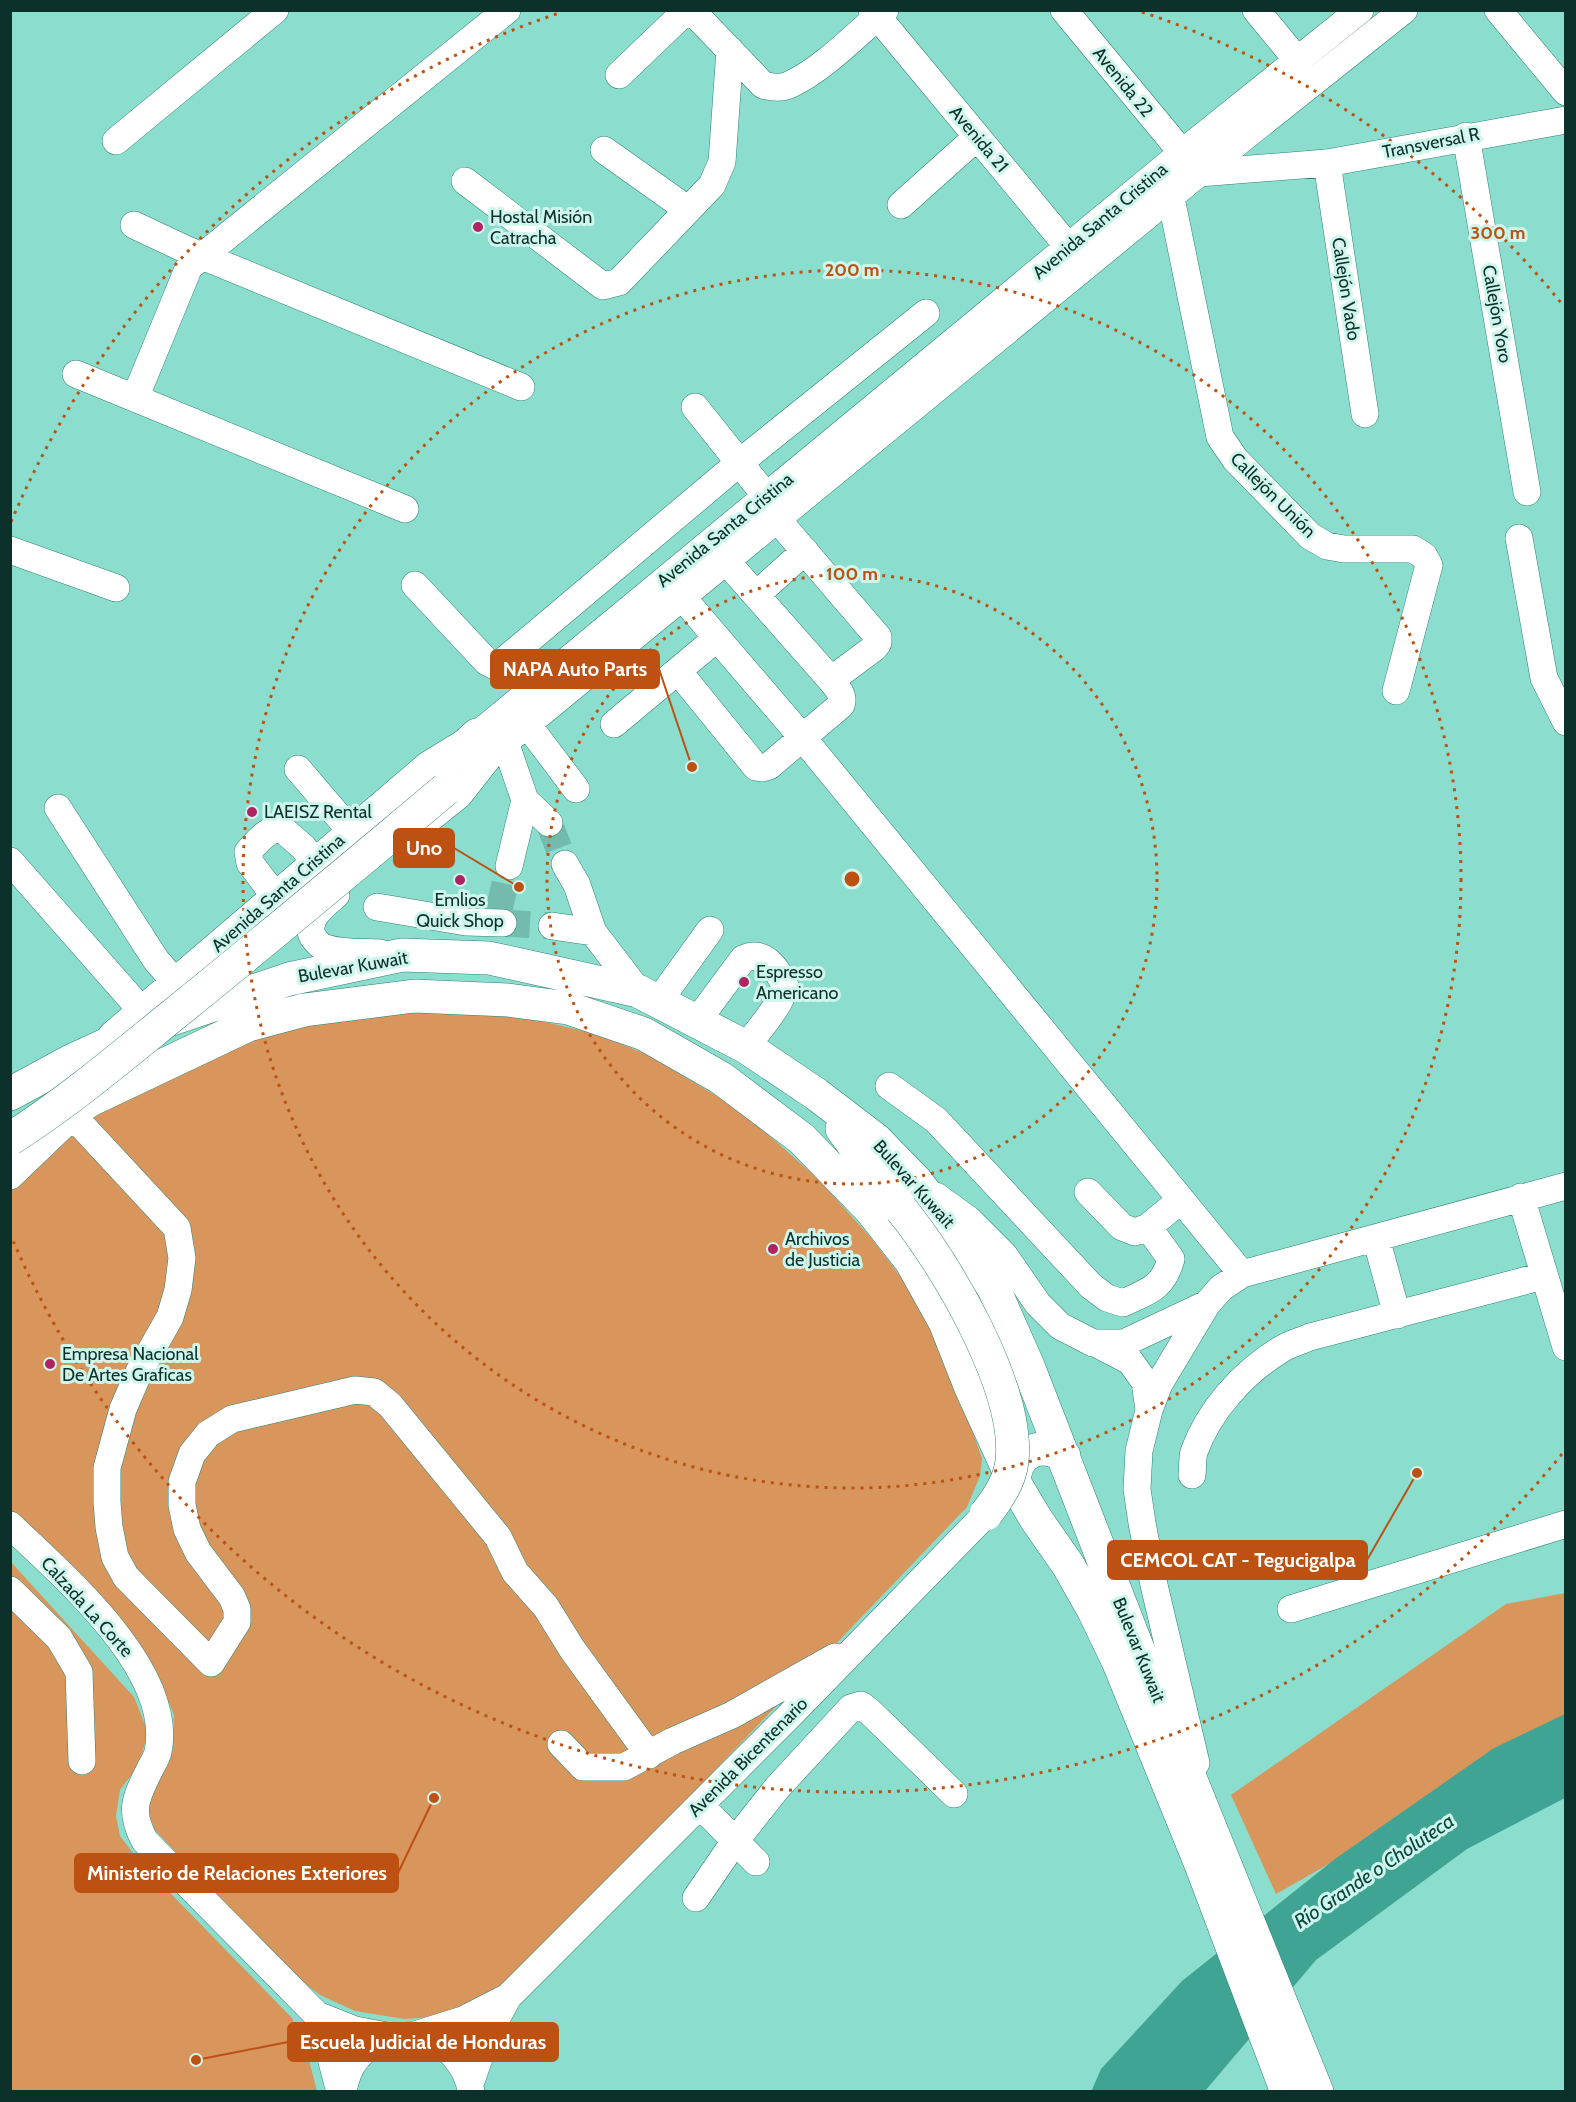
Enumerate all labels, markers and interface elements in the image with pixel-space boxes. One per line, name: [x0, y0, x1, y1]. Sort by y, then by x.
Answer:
street label: Avenida 22: [1088, 43, 1158, 121]
street label: Avenida 21: [945, 101, 1013, 177]
street label: Transversal R: [1381, 123, 1482, 163]
street label: Avenida Santa Cristina: [1028, 158, 1172, 284]
place label: Hostal Misión Catracha: [490, 206, 592, 249]
marker: Hostal Misión Catracha: [471, 220, 485, 234]
text: 300 m: [1471, 222, 1525, 244]
street label: Callejón Vado: [1327, 236, 1365, 342]
text: 200 m: [825, 259, 879, 281]
street label: Callejón Yoro: [1478, 263, 1516, 365]
street label: Callejón Unión: [1226, 448, 1320, 542]
street label: Avenida Santa Cristina: [652, 468, 798, 592]
text: 100 m: [826, 563, 878, 585]
callout: NAPA Auto Parts: [491, 650, 659, 688]
text: NAPA Auto Parts: [503, 657, 647, 681]
place label: LAEISZ Rental: [264, 801, 372, 823]
marker: LAEISZ Rental: [245, 805, 259, 819]
street label: Avenida Santa Cristina: [207, 829, 349, 957]
callout: Uno: [394, 829, 454, 867]
text: Uno: [406, 836, 442, 860]
centre of rings: [842, 869, 862, 889]
marker: Emlios Quick Shop: [453, 873, 467, 887]
place label: Emlios Quick Shop: [416, 889, 504, 932]
street label: Bulevar Kuwait: [296, 947, 410, 987]
place label: Espresso Americano: [756, 961, 838, 1004]
marker: Espresso Americano: [737, 975, 751, 989]
street label: Bulevar Kuwait: [869, 1135, 959, 1233]
place label: Archivos de Justicia: [785, 1228, 860, 1271]
marker: Archivos de Justicia: [766, 1242, 780, 1256]
place label: Empresa Nacional De Artes Graficas: [62, 1343, 199, 1386]
marker: Empresa Nacional De Artes Graficas: [43, 1357, 57, 1371]
callout: CEMCOL CAT - Tegucigalpa: [1108, 1541, 1367, 1579]
text: CEMCOL CAT - Tegucigalpa: [1120, 1548, 1356, 1572]
street label: Calzada La Corte: [36, 1552, 138, 1662]
street label: Bulevar Kuwait: [1108, 1594, 1170, 1706]
street label: Avenida Bicentenario: [684, 1693, 812, 1821]
water label: Río Grande o Choluteca: [1289, 1809, 1459, 1933]
callout: Ministerio de Relaciones Exteriores: [75, 1854, 398, 1892]
text: Ministerio de Relaciones Exteriores: [87, 1861, 387, 1885]
callout: Escuela Judicial de Honduras: [288, 2023, 558, 2061]
text: Escuela Judicial de Honduras: [300, 2030, 546, 2054]

